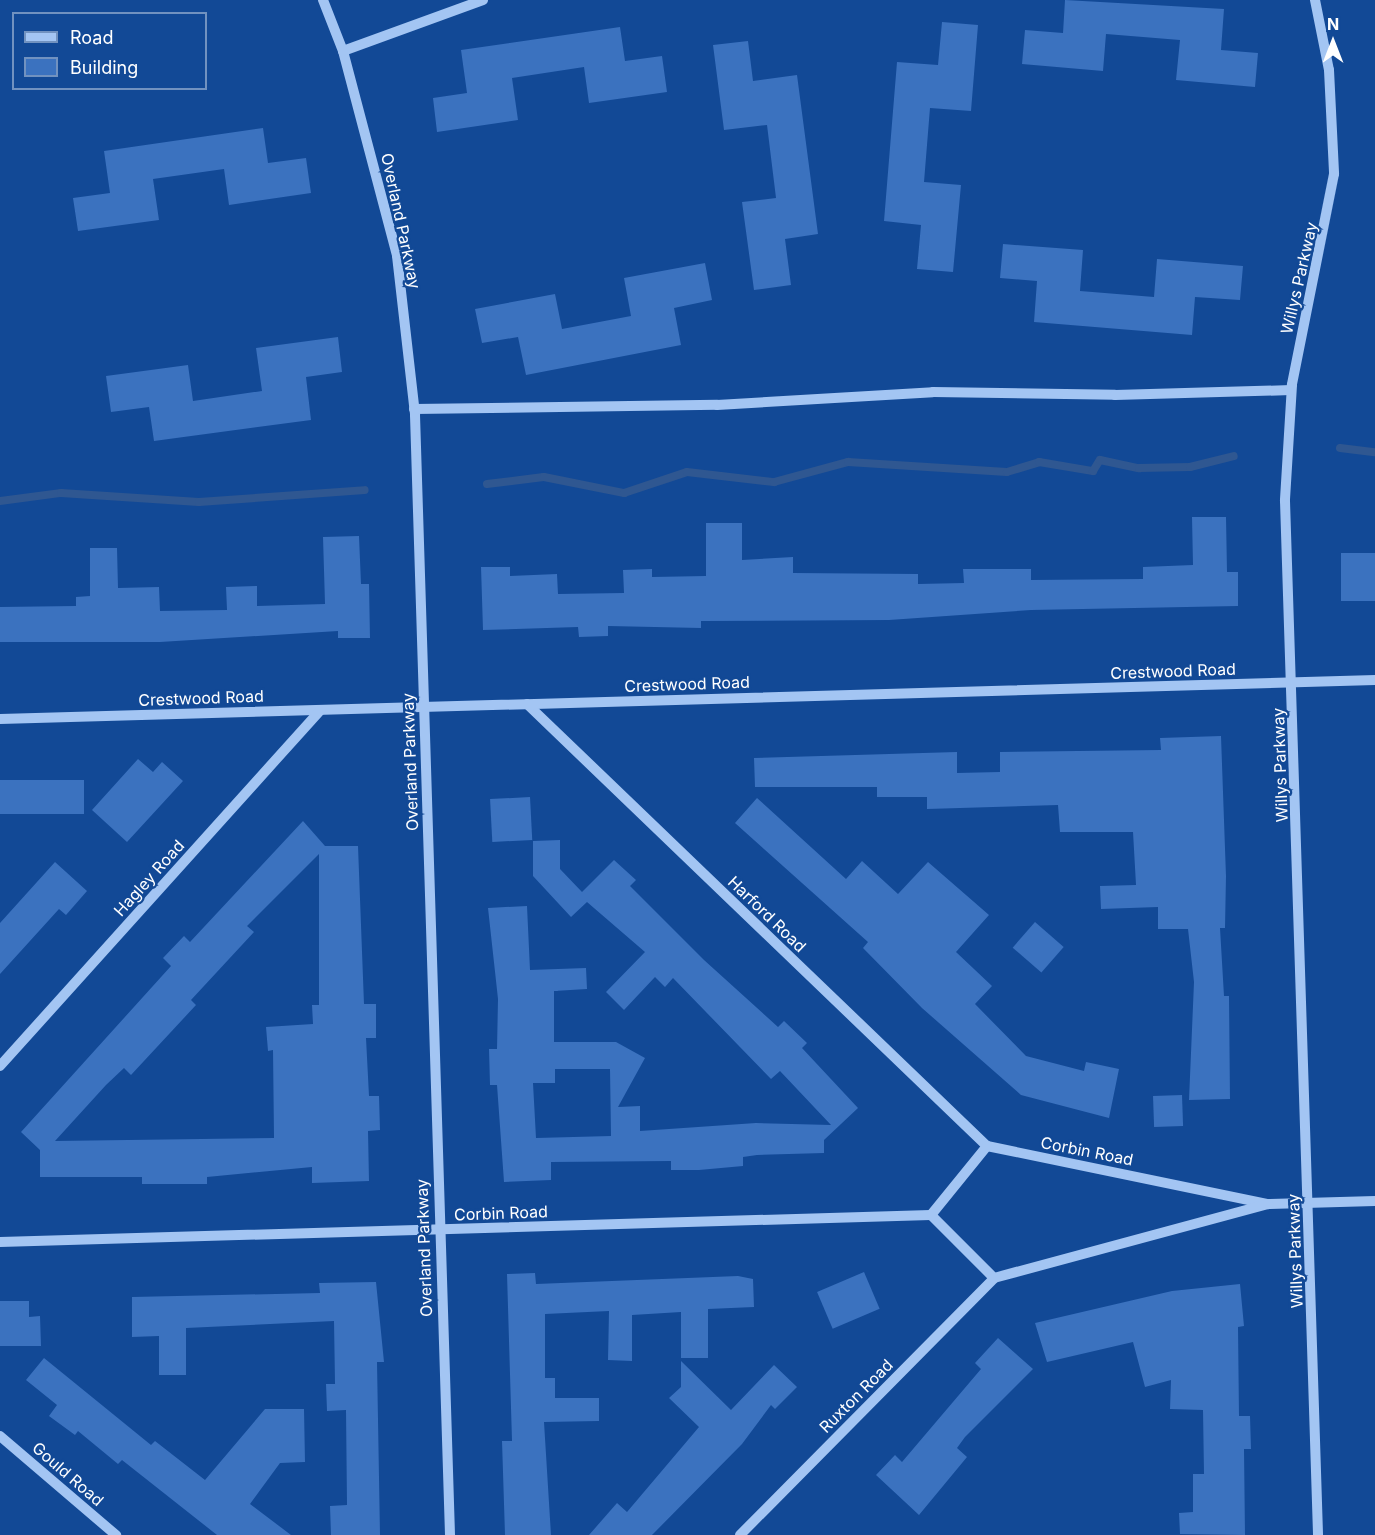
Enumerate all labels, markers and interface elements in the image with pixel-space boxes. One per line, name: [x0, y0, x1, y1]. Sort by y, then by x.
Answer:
legend: [12, 12, 207, 90]
north arrow: [1303, 12, 1363, 72]
text: N: [1327, 14, 1339, 34]
text: Road: [70, 27, 113, 48]
text: Building: [70, 57, 138, 78]
street label: Overland Parkway: [377, 151, 425, 291]
street label: Willys Parkway: [1277, 220, 1321, 336]
street label: Crestwood Road: [1110, 659, 1236, 683]
street label: Crestwood Road: [624, 672, 750, 696]
street label: Crestwood Road: [138, 686, 264, 710]
street label: Overland Parkway: [398, 693, 422, 831]
street label: Willys Parkway: [1268, 707, 1292, 823]
street label: Hagley Road: [110, 836, 188, 920]
street label: Harford Road: [724, 872, 810, 956]
street label: Corbin Road: [1039, 1133, 1135, 1169]
street label: Overland Parkway: [412, 1179, 436, 1317]
street label: Willys Parkway: [1283, 1193, 1307, 1309]
street label: Corbin Road: [454, 1202, 548, 1224]
street label: Ruxton Road: [815, 1355, 897, 1437]
street label: Gould Road: [29, 1438, 107, 1510]

